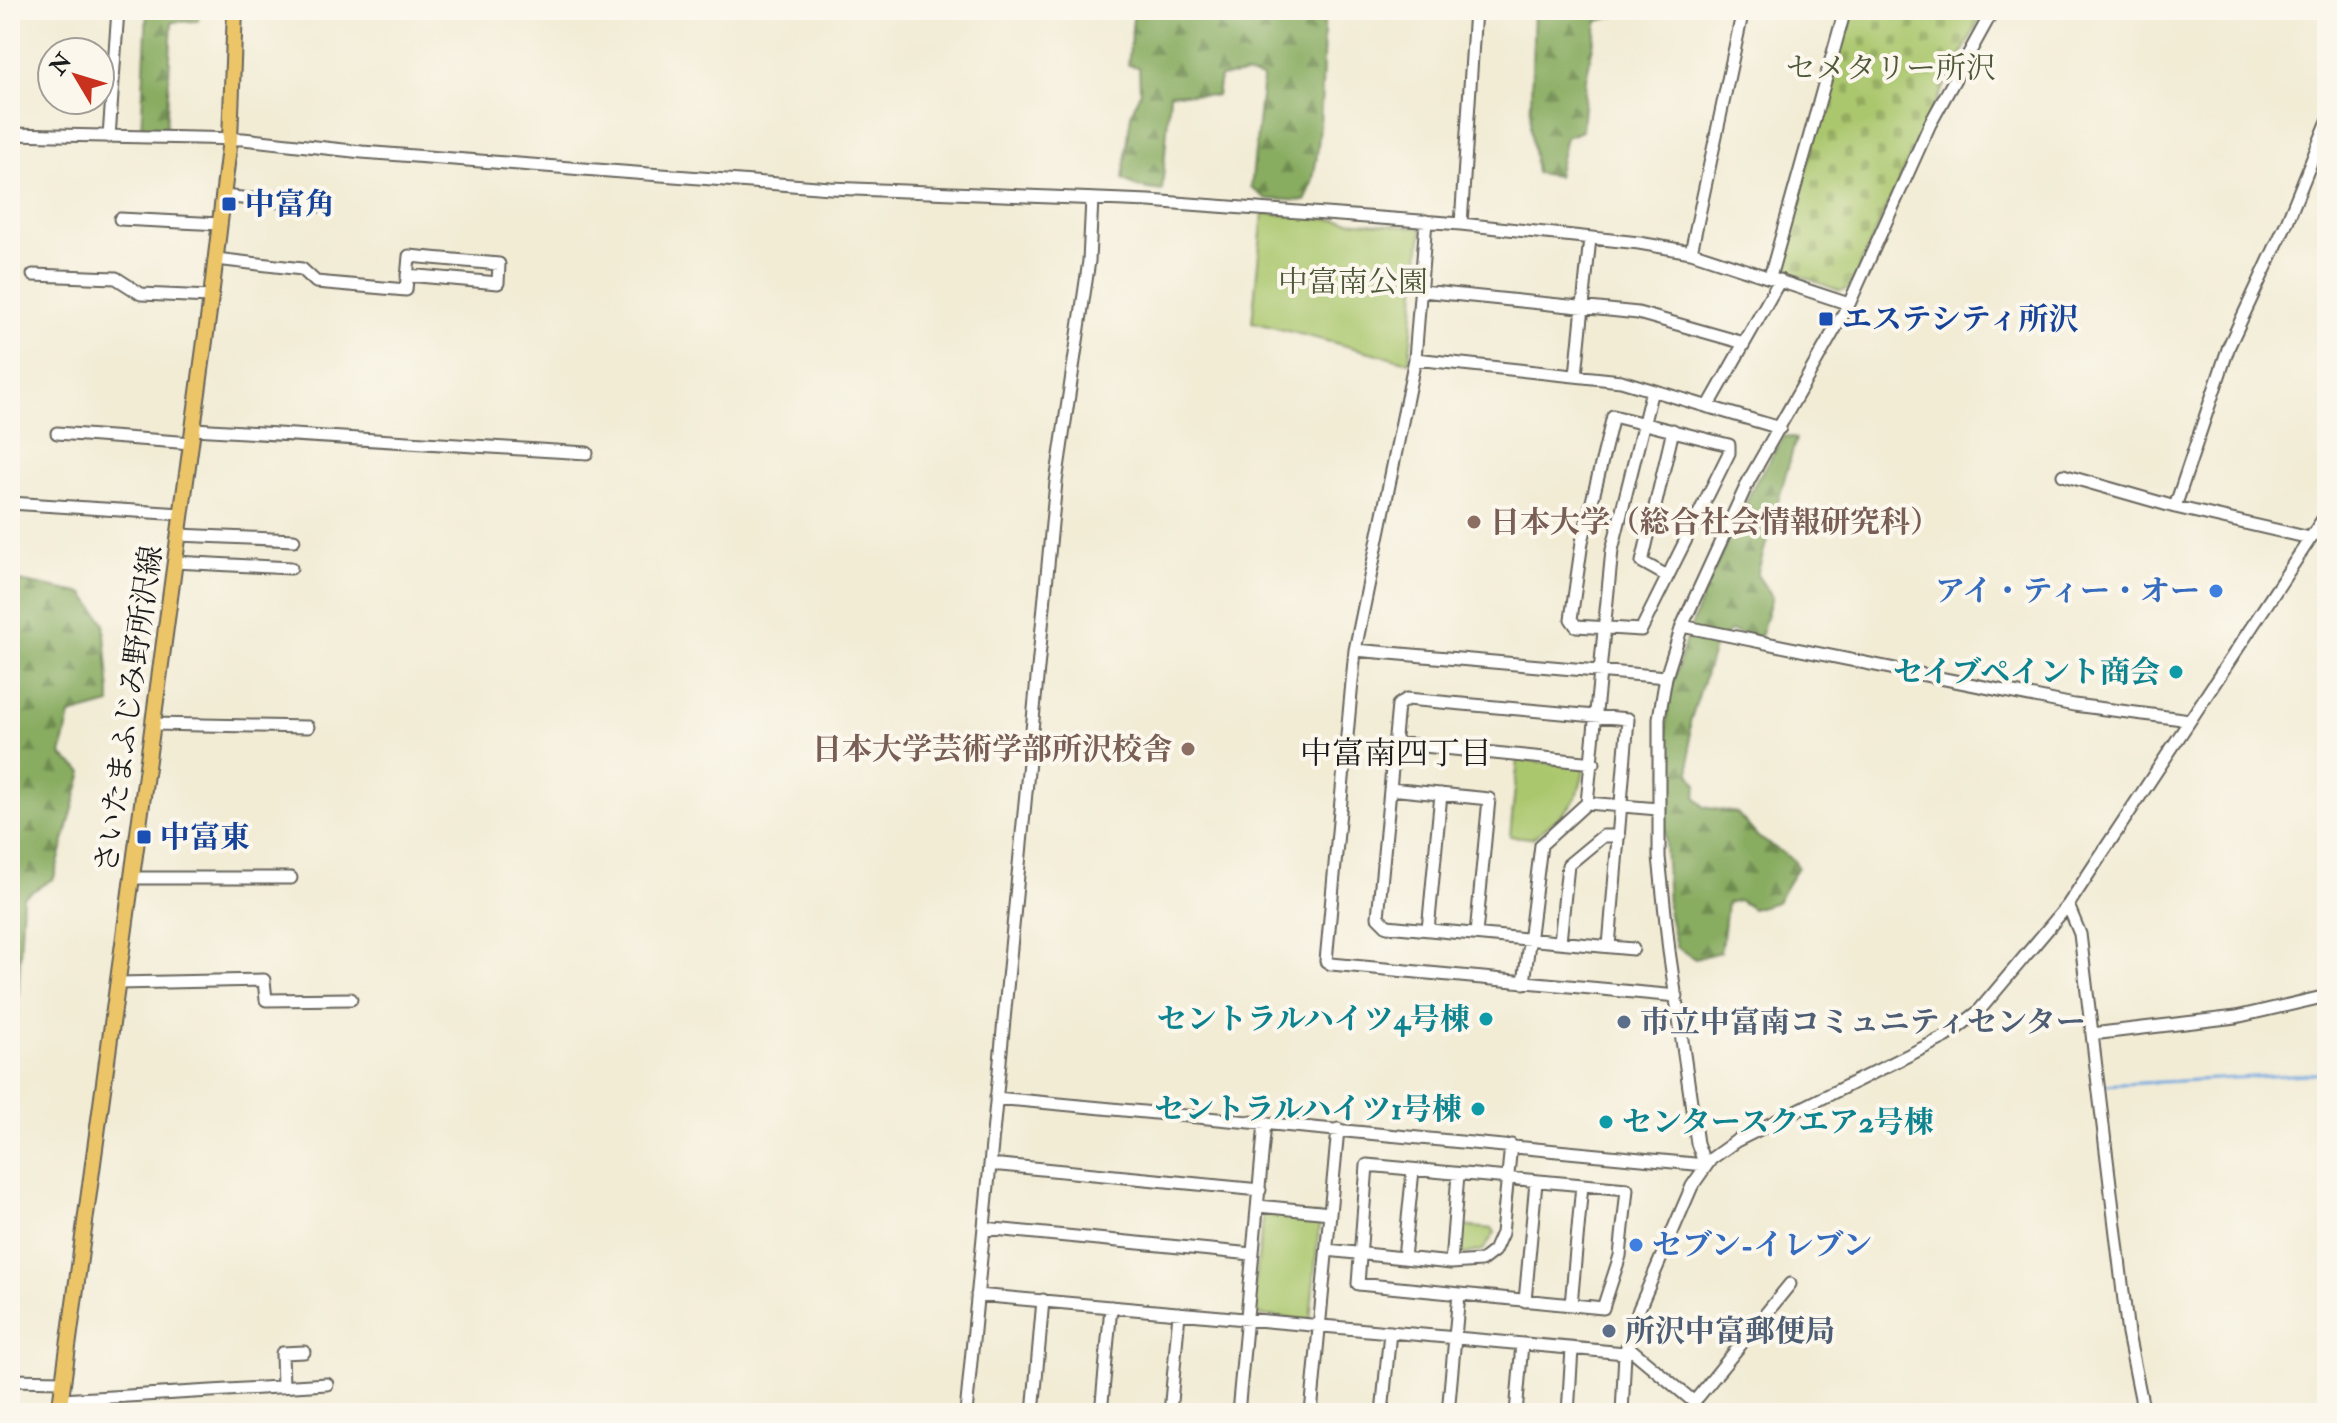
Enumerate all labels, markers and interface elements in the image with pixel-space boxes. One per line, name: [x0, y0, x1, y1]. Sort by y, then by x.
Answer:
north arrow: [36, 36, 116, 116]
text: N: [43, 48, 78, 81]
park label: セメタリー所沢: [1786, 50, 1996, 87]
place label: 中富角: [245, 186, 335, 223]
marker: 中富角: [220, 195, 238, 213]
park label: 中富南公園: [1278, 264, 1428, 301]
place label: エステシティ所沢: [1842, 301, 2078, 338]
marker: エステシティ所沢: [1817, 310, 1835, 328]
place label: 日本大学（総合社会情報研究科）: [1490, 504, 1940, 541]
marker: 日本大学（総合社会情報研究科）: [1465, 513, 1483, 531]
street label: さいたまふじみ野所沢線: [88, 543, 170, 875]
place label: アイ・ティー・オー: [1935, 573, 2200, 610]
marker: アイ・ティー・オー: [2207, 582, 2225, 600]
place label: セイブペイント商会: [1893, 654, 2160, 691]
marker: セイブペイント商会: [2167, 663, 2185, 681]
place label: 日本大学芸術学部所沢校舎: [812, 731, 1172, 768]
district label: 中富南四丁目: [1300, 734, 1492, 774]
marker: 日本大学芸術学部所沢校舎: [1179, 740, 1197, 758]
place label: 中富東: [160, 819, 250, 856]
marker: 中富東: [135, 828, 153, 846]
place label: セントラルハイツ4号棟: [1157, 1001, 1470, 1038]
place label: 市立中富南コミュニティセンター: [1640, 1004, 2086, 1041]
marker: セントラルハイツ4号棟: [1477, 1010, 1495, 1028]
marker: 市立中富南コミュニティセンター: [1615, 1013, 1633, 1031]
place label: セントラルハイツ1号棟: [1154, 1091, 1462, 1128]
marker: セントラルハイツ1号棟: [1469, 1100, 1487, 1118]
place label: センタースクエア2号棟: [1622, 1104, 1934, 1141]
marker: センタースクエア2号棟: [1597, 1113, 1615, 1131]
place label: セブン-イレブン: [1652, 1227, 1872, 1264]
marker: セブン-イレブン: [1627, 1236, 1645, 1254]
place label: 所沢中富郵便局: [1625, 1313, 1835, 1350]
marker: 所沢中富郵便局: [1600, 1322, 1618, 1340]

